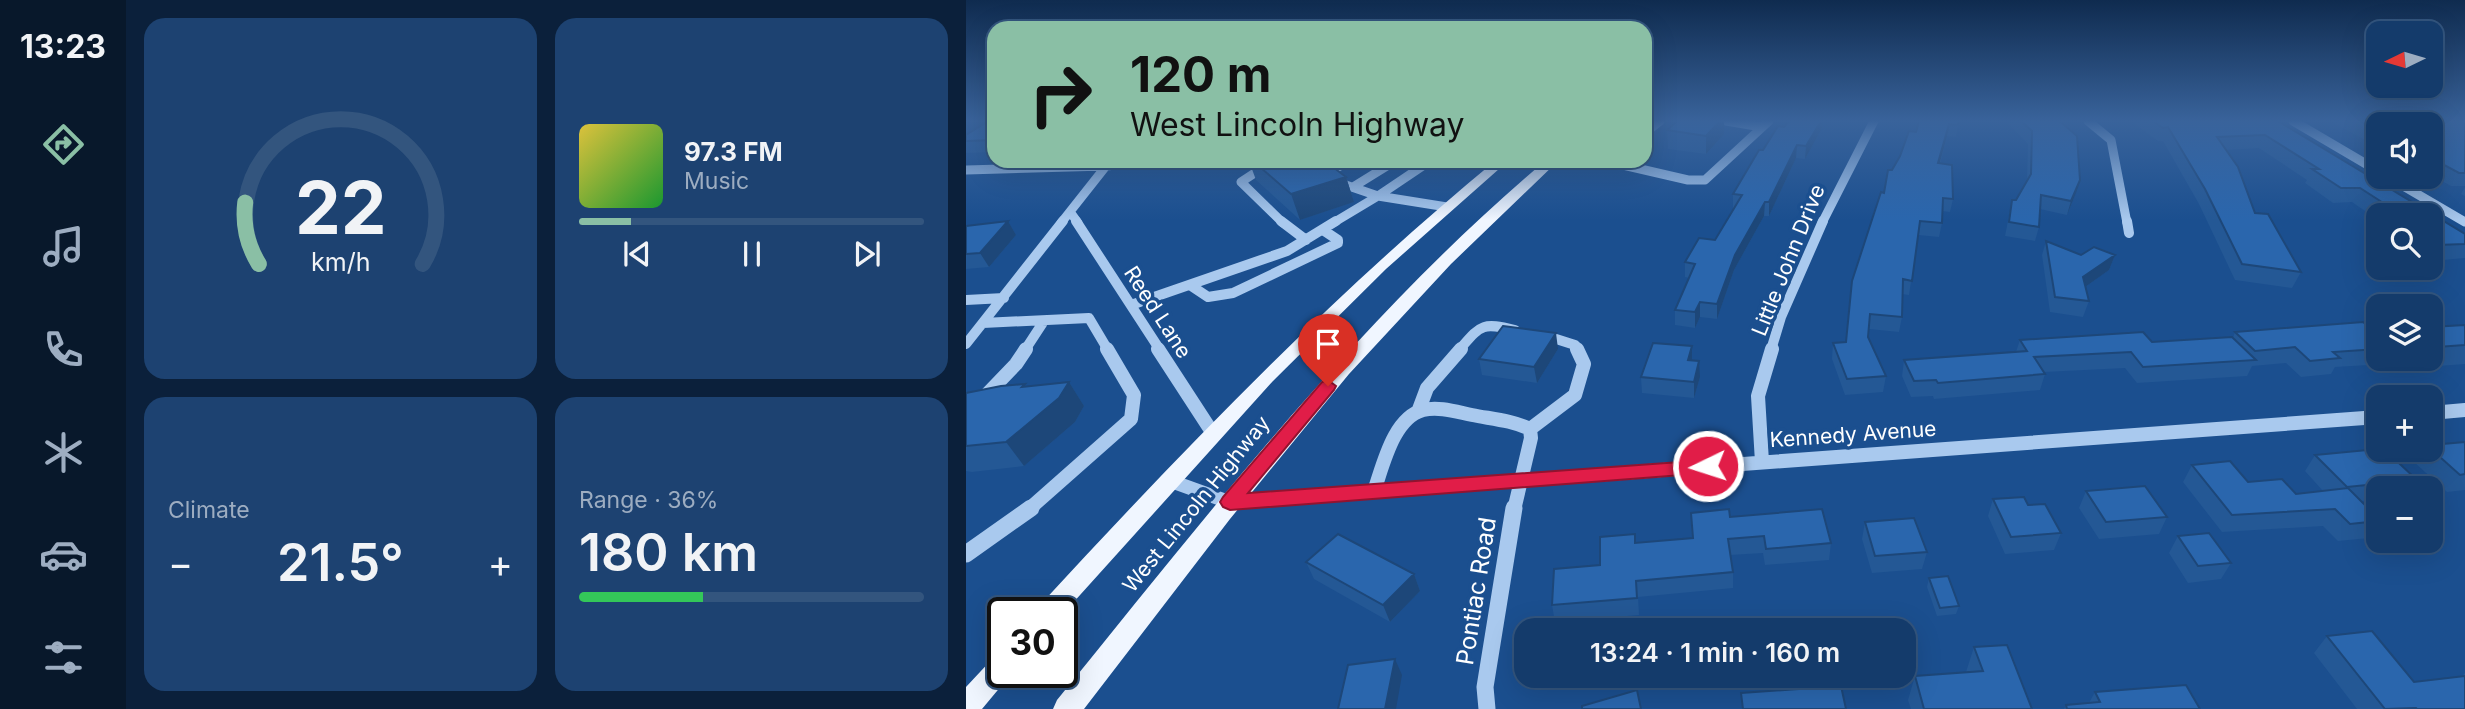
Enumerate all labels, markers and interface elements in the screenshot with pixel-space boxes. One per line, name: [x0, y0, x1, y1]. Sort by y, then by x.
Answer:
north arrow: [2366, 21, 2443, 98]
map controls: [2366, 21, 2443, 553]
text: 13:23: [20, 27, 106, 66]
text: 120 m: [1130, 45, 1271, 104]
icon: right: [1015, 49, 1106, 140]
text: West Lincoln Highway: [1130, 105, 1465, 144]
button: sound: [2366, 112, 2443, 189]
icon: directions: [39, 120, 88, 169]
text: 97.3 FM: [684, 136, 783, 167]
text: 22: [295, 164, 386, 253]
text: Music: [684, 167, 749, 195]
street label: Little John Drive: [1746, 181, 1830, 339]
button: search: [2366, 203, 2443, 280]
icon: music: [39, 222, 88, 271]
icon: previous: [618, 235, 656, 273]
icon: pause: [733, 235, 771, 273]
icon: next: [848, 235, 886, 273]
text: km/h: [311, 247, 370, 277]
street label: Reed Lane: [1119, 261, 1197, 363]
button: layers: [2366, 294, 2443, 371]
pin: [1298, 314, 1358, 386]
icon: phone: [39, 325, 88, 374]
icon: arrive: [1309, 325, 1347, 363]
button: +: [2366, 385, 2443, 462]
street label: West Lincoln Highway: [1117, 411, 1275, 597]
street label: Kennedy Avenue: [1769, 416, 1937, 452]
icon: climate: [39, 428, 88, 477]
position arrow: [1671, 429, 1745, 503]
button: −: [2366, 476, 2443, 553]
text: Range · 36%: [579, 486, 718, 514]
text: Climate: [168, 496, 250, 524]
street label: Pontiac Road: [1450, 515, 1502, 667]
text: 180 km: [579, 521, 758, 584]
icon: car: [39, 530, 88, 579]
text: 21.5°: [277, 531, 404, 594]
text: −: [168, 540, 193, 586]
text: +: [488, 540, 513, 586]
speed limit sign: 30: [987, 597, 1078, 688]
icon: filters: [39, 633, 88, 682]
text: 13:24 · 1 min · 160 m: [1590, 637, 1840, 668]

